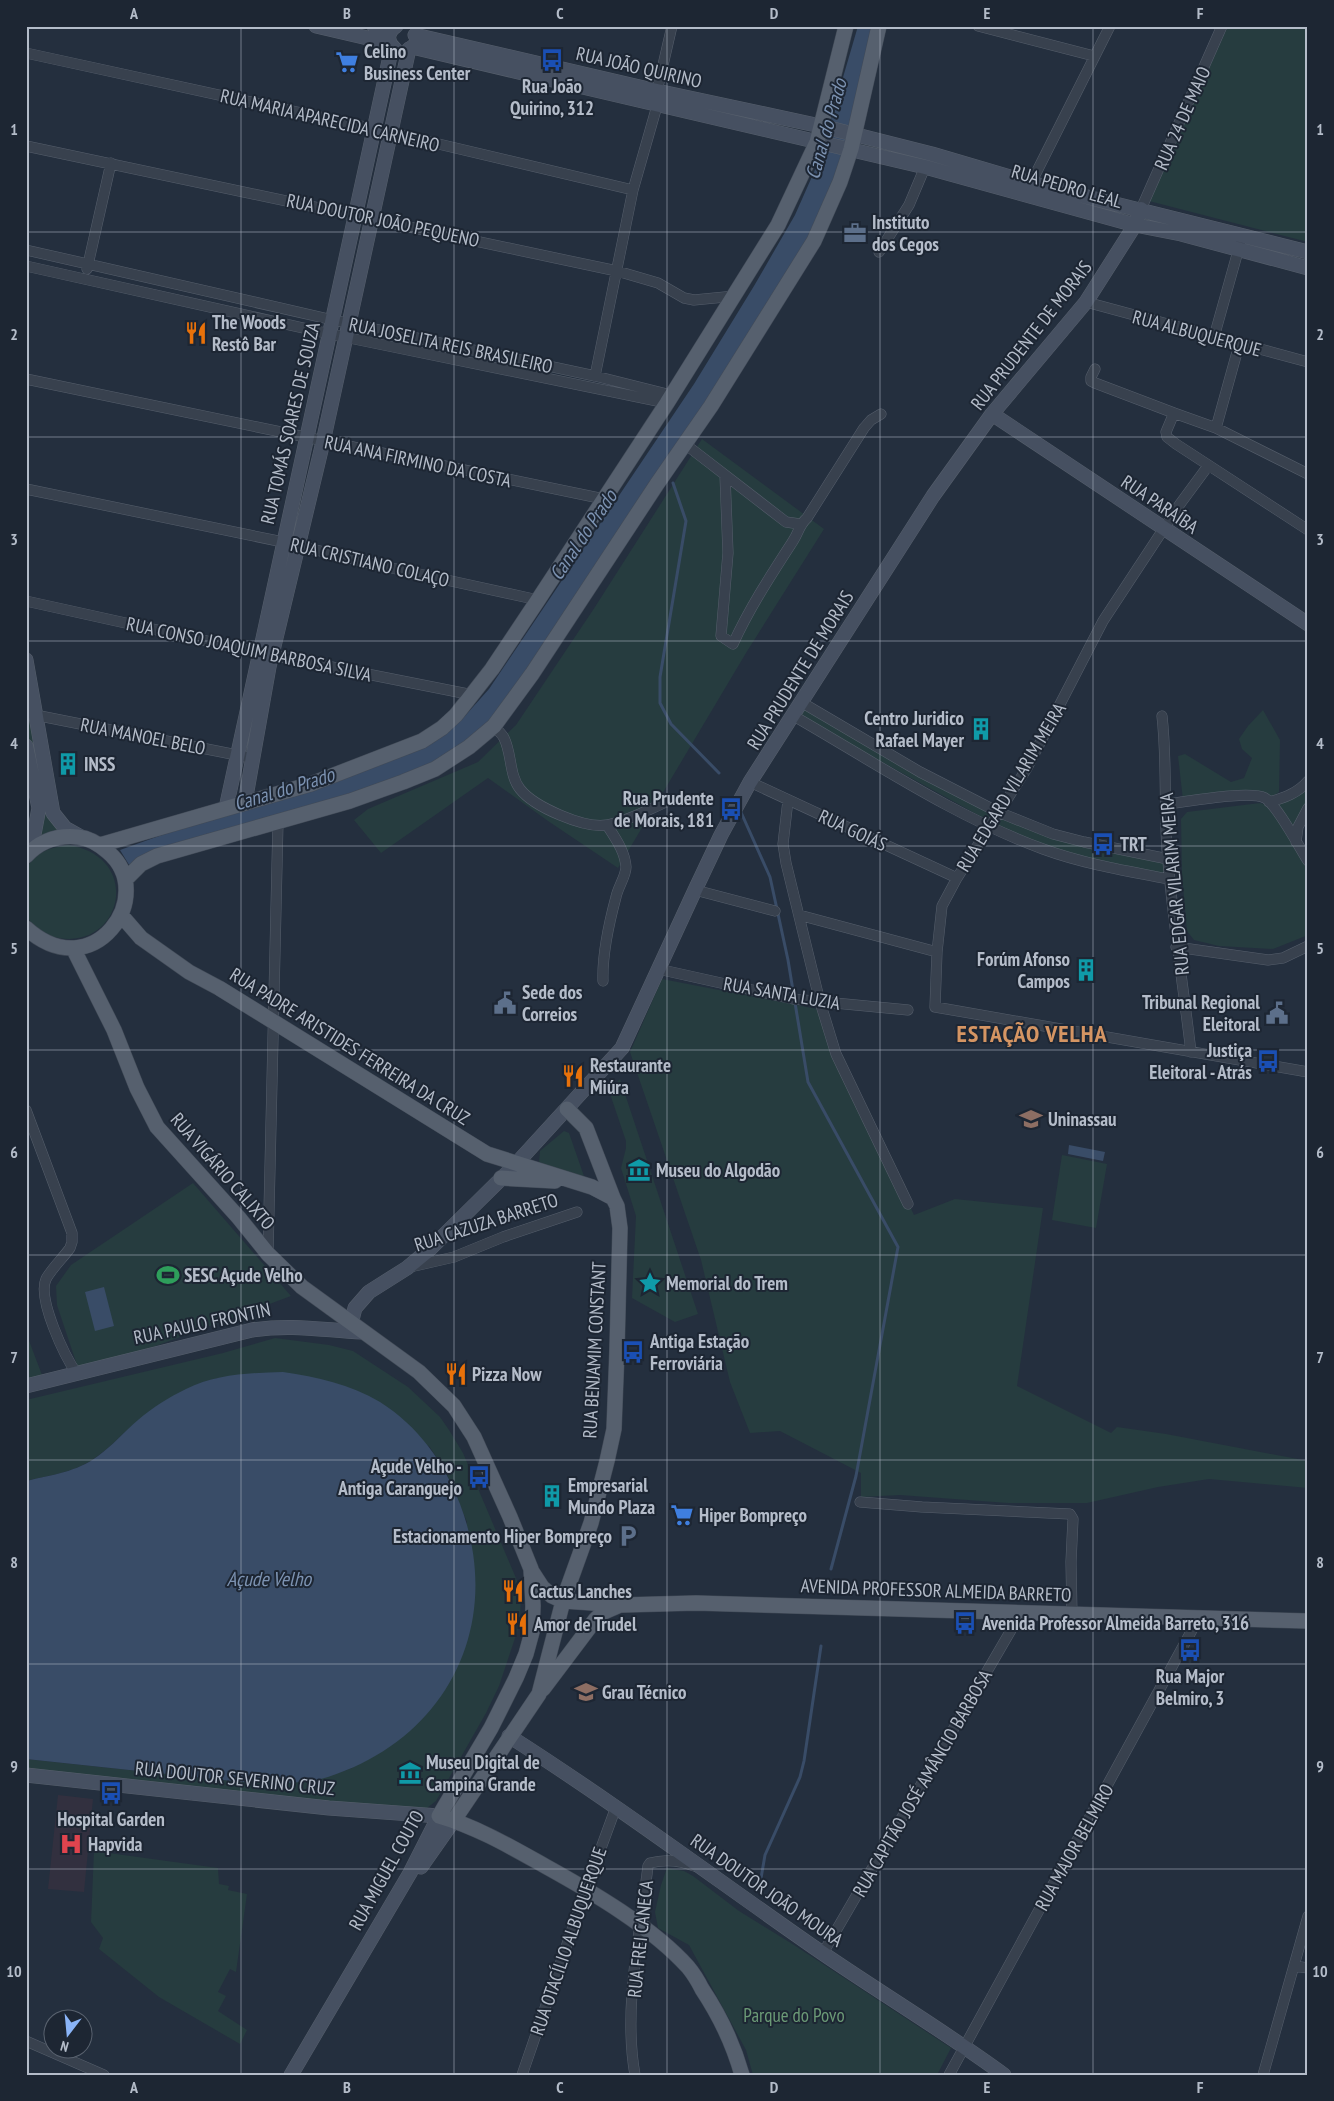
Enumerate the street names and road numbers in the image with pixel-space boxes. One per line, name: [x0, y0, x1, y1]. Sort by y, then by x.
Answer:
street label: RUA JOÃO QUIRINO: [574, 41, 704, 93]
street label: RUA 24 DE MAIO: [1149, 63, 1215, 173]
street label: RUA MARIA APARECIDA CARNEIRO: [218, 83, 442, 157]
street label: RUA PEDRO LEAL: [1009, 159, 1125, 213]
street label: RUA DOUTOR JOÃO PEQUENO: [284, 188, 482, 252]
street label: RUA PRUDENTE DE MORAIS: [965, 256, 1097, 414]
street label: RUA ALBUQUERQUE: [1130, 304, 1264, 362]
street label: RUA JOSELITA REIS BRASILEIRO: [347, 312, 555, 378]
street label: RUA TOMÁS SOARES DE SOUZA: [255, 320, 325, 526]
street label: RUA ANA FIRMINO DA COSTA: [322, 429, 514, 493]
street label: RUA PARAÍBA: [1117, 469, 1203, 539]
street label: RUA CRISTIANO COLAÇO: [288, 532, 452, 592]
street label: RUA PRUDENTE DE MORAIS: [741, 586, 859, 754]
street label: RUA CONSO JOAQUIM BARBOSA SILVA: [124, 611, 374, 687]
street label: RUA EDGARD VILARIM MEIRA: [951, 698, 1071, 876]
street label: RUA MANOEL BELO: [78, 712, 208, 760]
street label: RUA EDGAR VILARIM MEIRA: [1154, 792, 1194, 976]
street label: RUA GOIÁS: [815, 804, 891, 856]
street label: RUA PADRE ARISTIDES FERREIRA DA CRUZ: [226, 962, 474, 1130]
street label: RUA SANTA LUZIA: [722, 971, 842, 1015]
street label: RUA VIGÁRIO CALIXTO: [166, 1108, 280, 1234]
street label: RUA CAZUZA BARRETO: [411, 1187, 561, 1257]
street label: RUA BENJAMIM CONSTANT: [577, 1260, 611, 1439]
street label: RUA PAULO FRONTIN: [131, 1297, 273, 1349]
street label: AVENIDA PROFESSOR ALMEIDA BARRETO: [800, 1573, 1072, 1607]
street label: RUA CAPITÃO JOSÉ AMÂNCIO BARBOSA: [847, 1665, 997, 1901]
street label: RUA DOUTOR SEVERINO CRUZ: [134, 1756, 336, 1800]
street label: RUA MAJOR BELMIRO: [1029, 1779, 1119, 1915]
street label: RUA MIGUEL COUTO: [343, 1806, 429, 1934]
street label: RUA DOUTOR JOÃO MOURA: [686, 1828, 848, 1952]
street label: RUA OTACÍLIO ALBUQUERQUE: [524, 1844, 612, 2038]
street label: RUA FREI CANECA: [622, 1879, 658, 1999]

